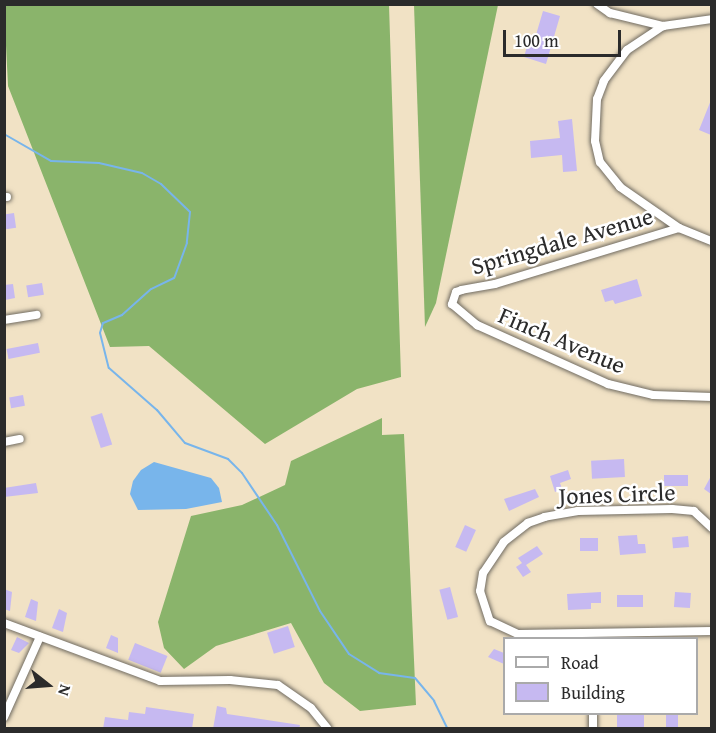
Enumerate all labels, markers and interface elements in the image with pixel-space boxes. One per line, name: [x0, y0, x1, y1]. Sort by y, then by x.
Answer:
scale bar: [506, 18, 624, 56]
text: 100 m: [514, 27, 559, 54]
street label: Springdale Avenue: [468, 201, 656, 281]
street label: Finch Avenue: [494, 300, 630, 380]
street label: Jones Circle: [558, 478, 676, 510]
legend: [503, 637, 698, 715]
text: Road: [561, 649, 599, 676]
north arrow: [18, 655, 78, 715]
text: Building: [561, 679, 625, 706]
text: N: [52, 682, 78, 699]

